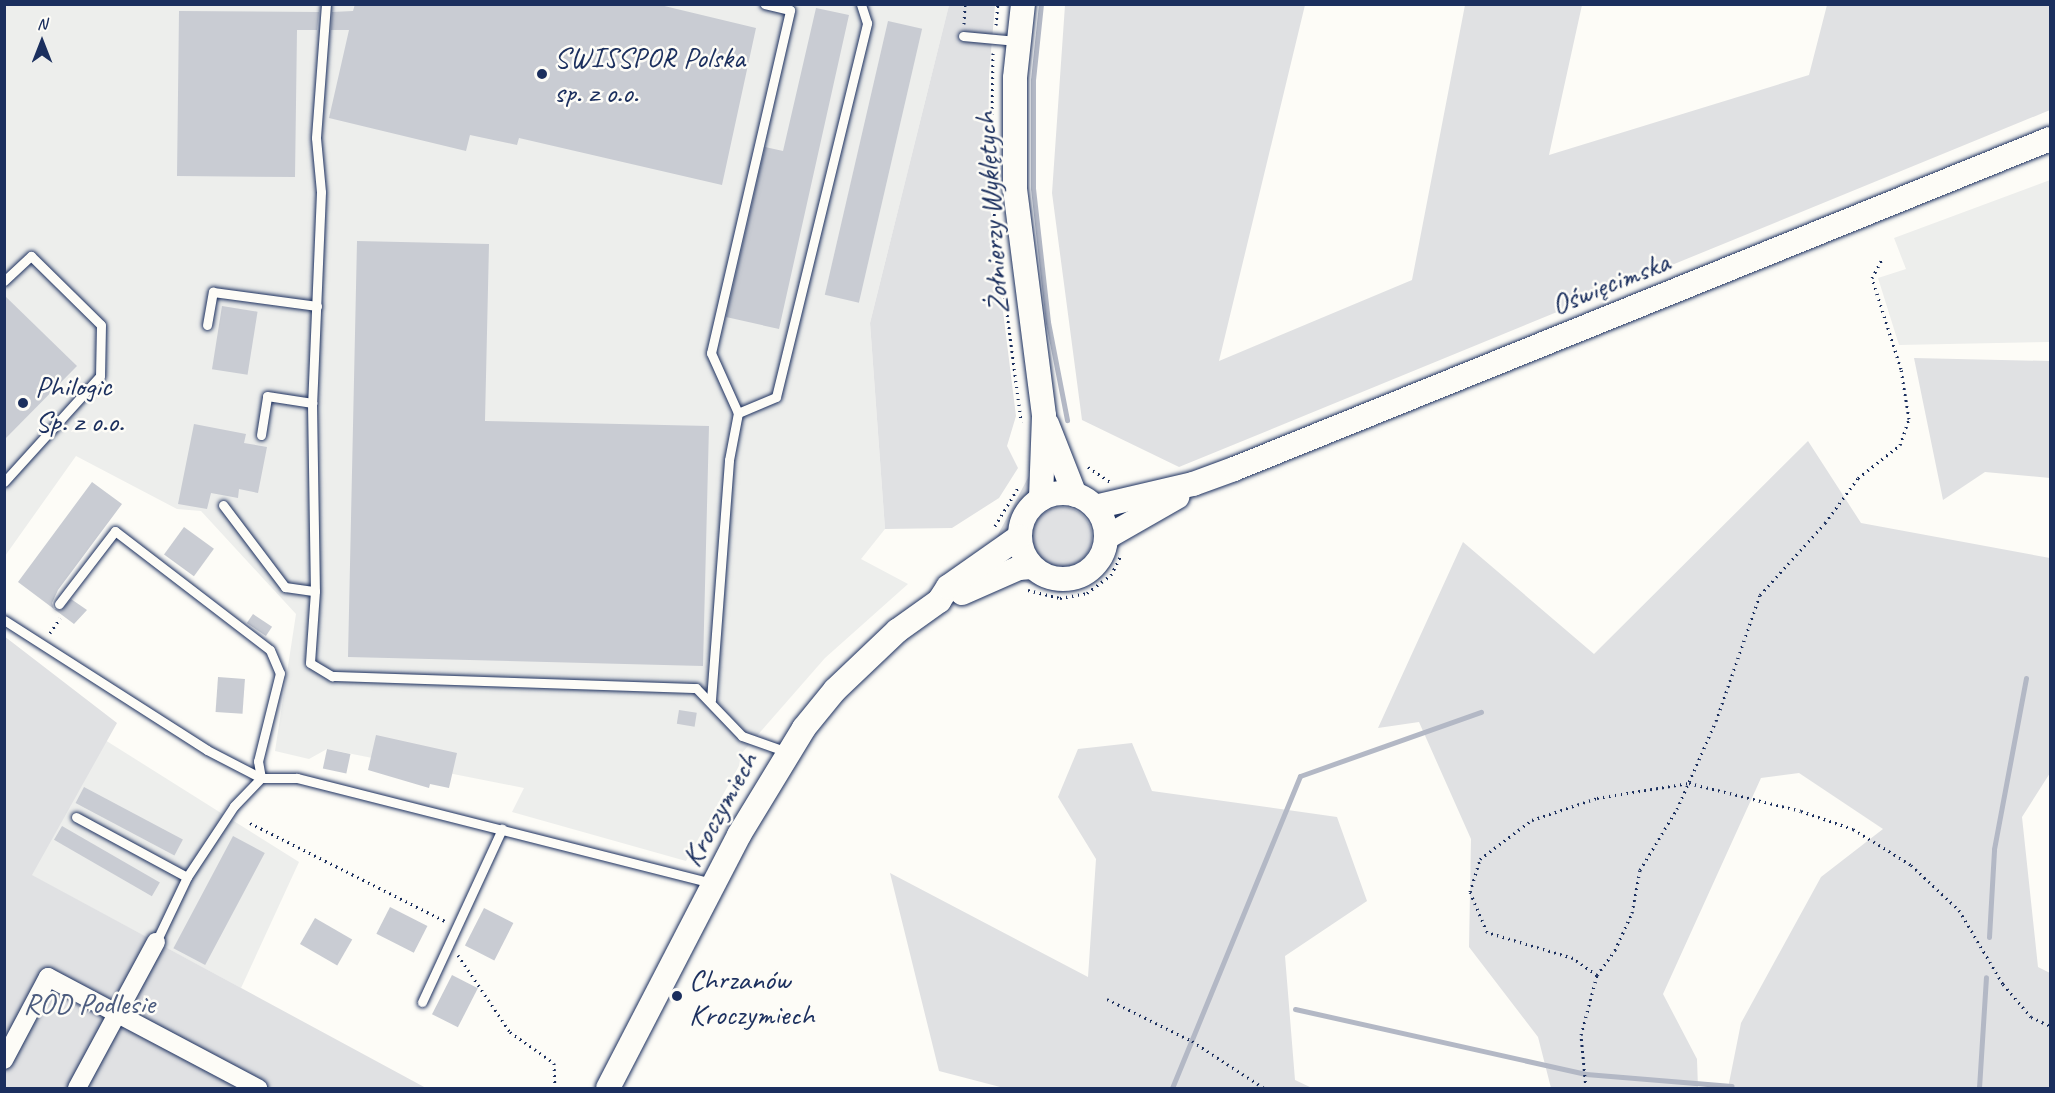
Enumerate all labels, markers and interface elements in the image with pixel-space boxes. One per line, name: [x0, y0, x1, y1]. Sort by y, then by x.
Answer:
north arrow: [12, 12, 72, 72]
text: N: [37, 14, 47, 34]
place label: SWISSPOR Polska sp. z o.o.: [554, 39, 745, 110]
marker: SWISSPOR Polska sp. z o.o.: [535, 67, 549, 81]
street label: Żołnierzy Wyklętych: [966, 110, 1016, 316]
street label: Oświęcimska: [1546, 243, 1674, 323]
place label: Philogic Sp. z o.o.: [35, 368, 124, 438]
marker: Philogic Sp. z o.o.: [16, 396, 30, 410]
street label: Kroczymiech: [673, 745, 765, 873]
place label: Chrzanów Kroczymiech: [689, 961, 814, 1032]
park label: ROD Podlesie: [23, 985, 155, 1021]
marker: Chrzanów Kroczymiech: [670, 989, 684, 1003]

